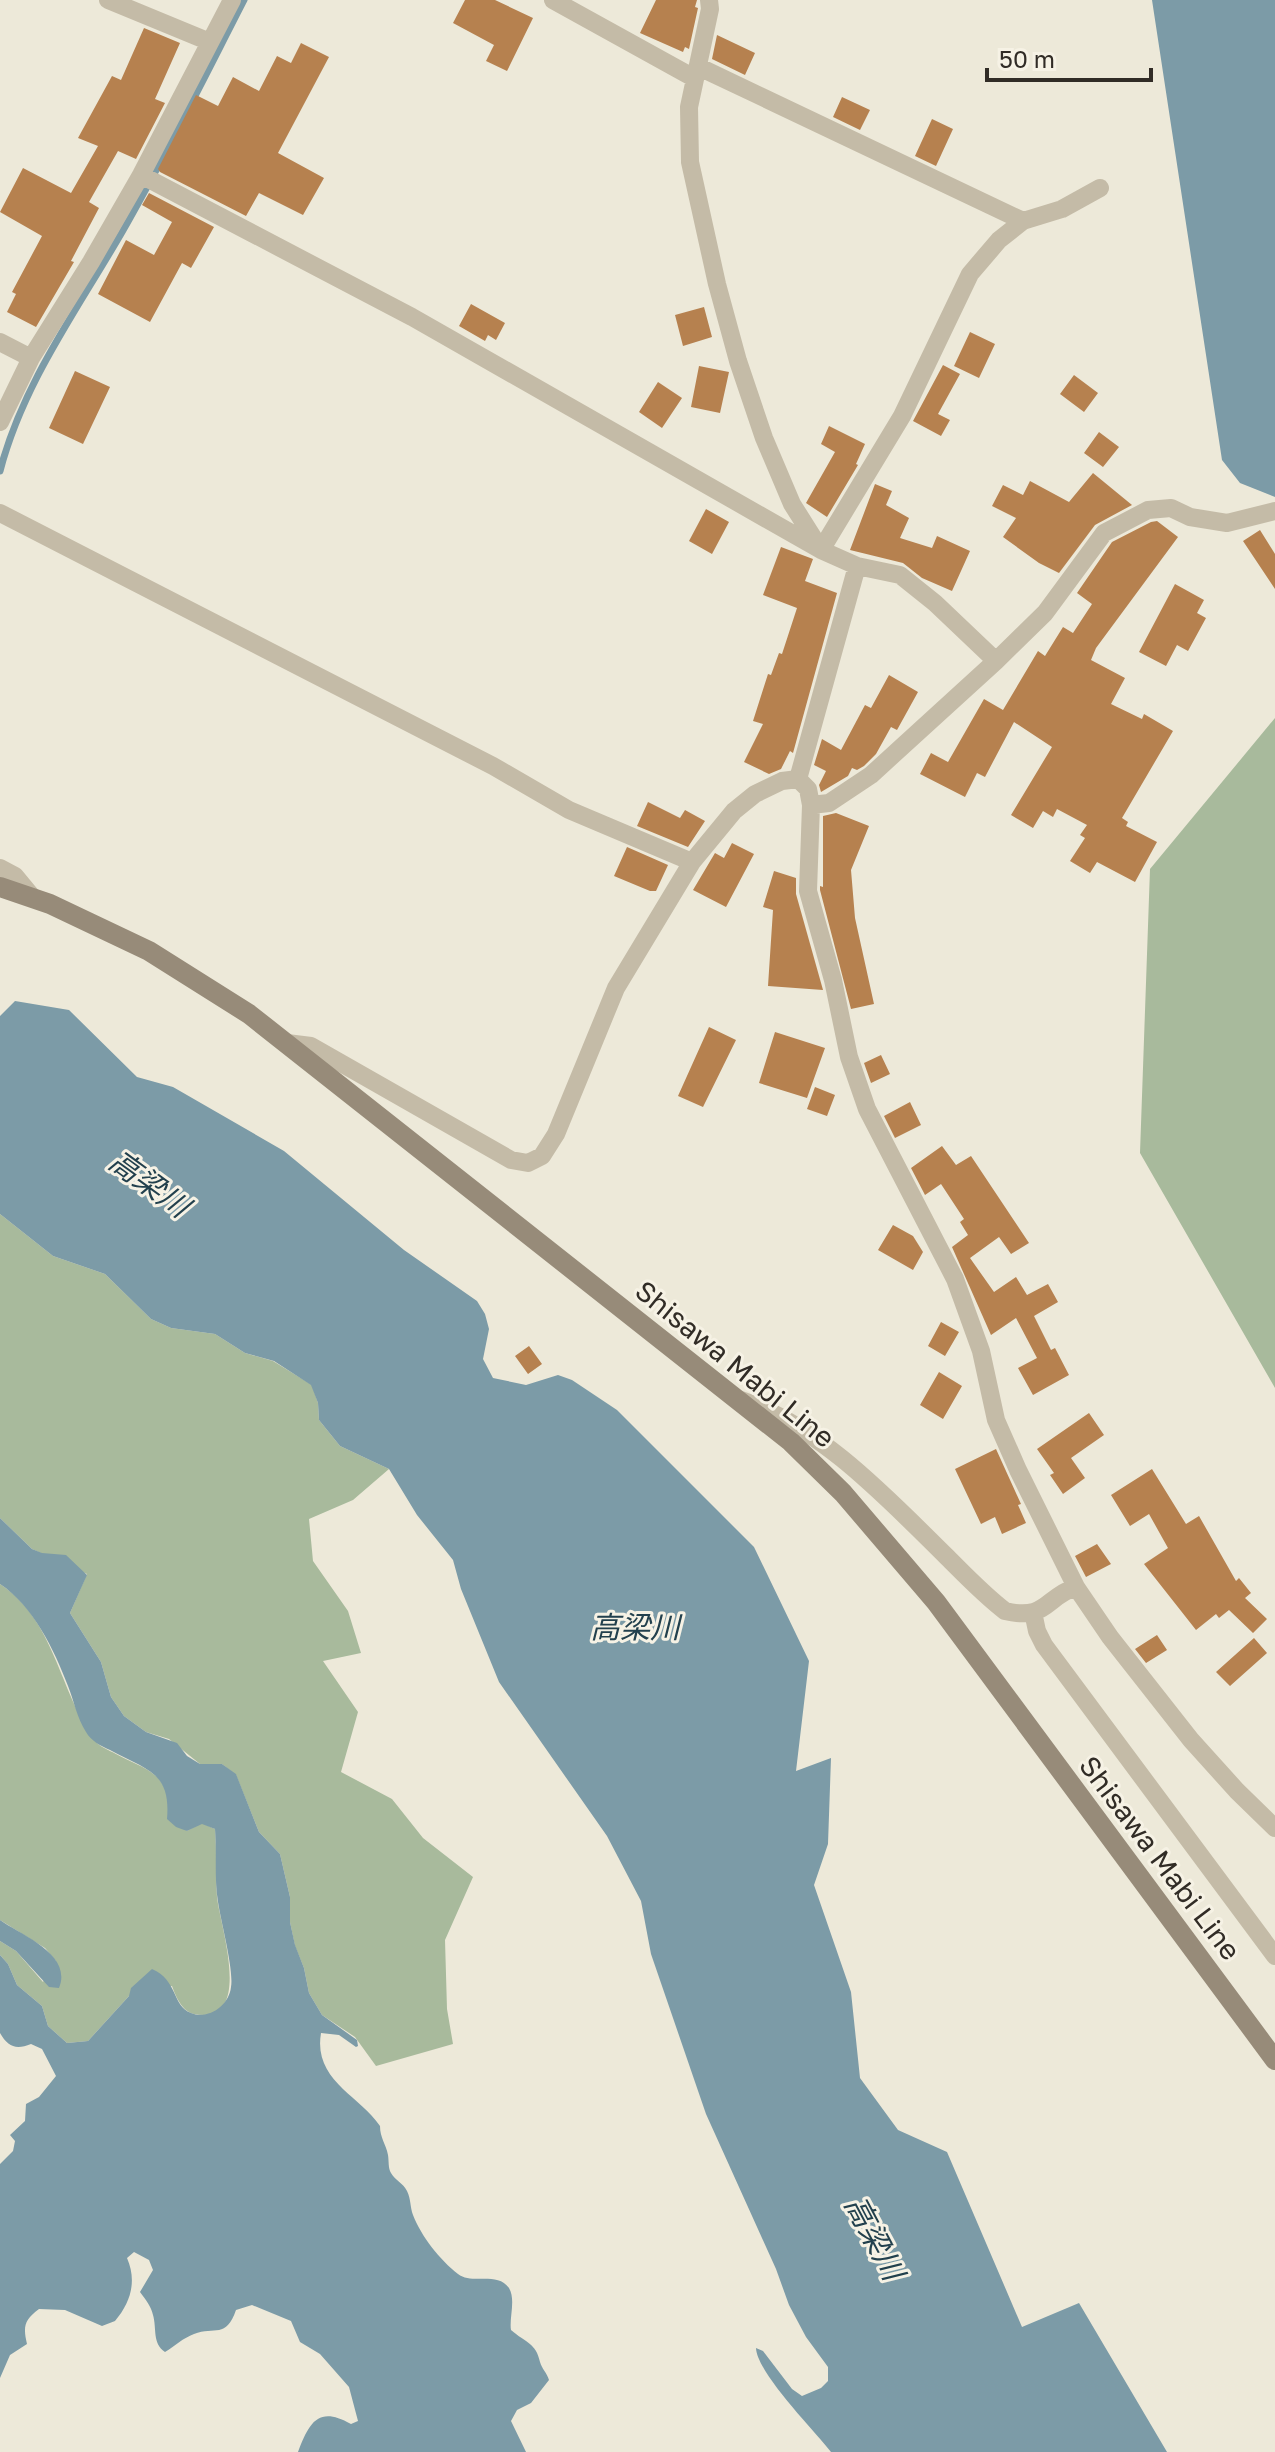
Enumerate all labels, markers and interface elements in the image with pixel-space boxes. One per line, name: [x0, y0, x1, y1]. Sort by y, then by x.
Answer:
scale bar: [987, 32, 1151, 82]
text: 50 m: [999, 44, 1055, 73]
water label: 高梁川: [103, 1142, 199, 1226]
street label: Shisawa Mabi Line: [629, 1273, 841, 1454]
water label: 高梁川: [590, 1609, 683, 1645]
street label: Shisawa Mabi Line: [1073, 1749, 1248, 1966]
water label: 高梁川: [838, 2189, 913, 2288]

